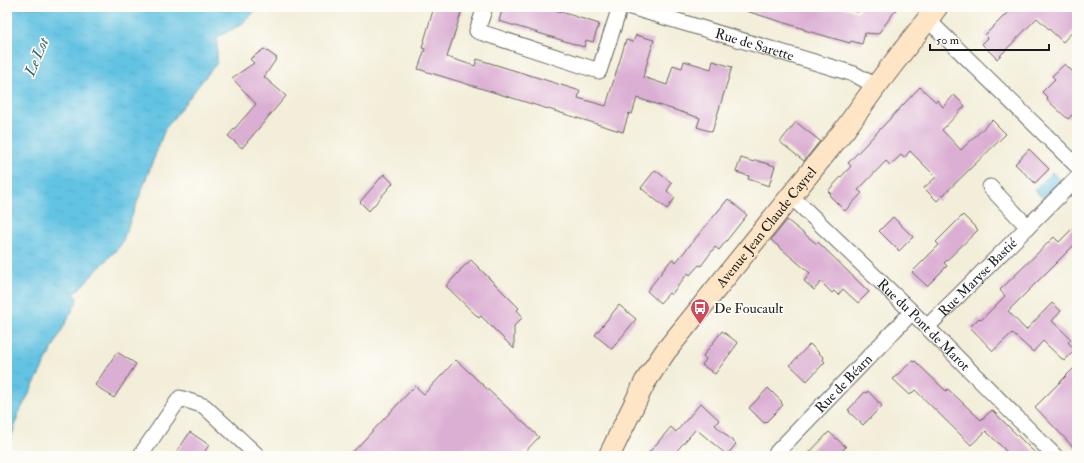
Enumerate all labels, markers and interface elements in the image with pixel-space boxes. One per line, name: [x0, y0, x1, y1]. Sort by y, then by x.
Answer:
street label: Rue de Sarette: [713, 24, 796, 64]
scale bar: [930, 26, 1049, 52]
text: 50 m: [936, 33, 960, 48]
water label: Le Lot: [20, 34, 54, 80]
street label: Avenue Jean Claude Cayrel: [712, 163, 820, 291]
street label: Rue Maryse Bastié: [934, 234, 1020, 320]
street label: Rue du Pont de Marot: [874, 275, 974, 375]
bus stop icon: De Foucault: [689, 297, 711, 325]
place label: De Foucault: [714, 300, 784, 317]
street label: Rue de Béarn: [811, 350, 875, 416]

